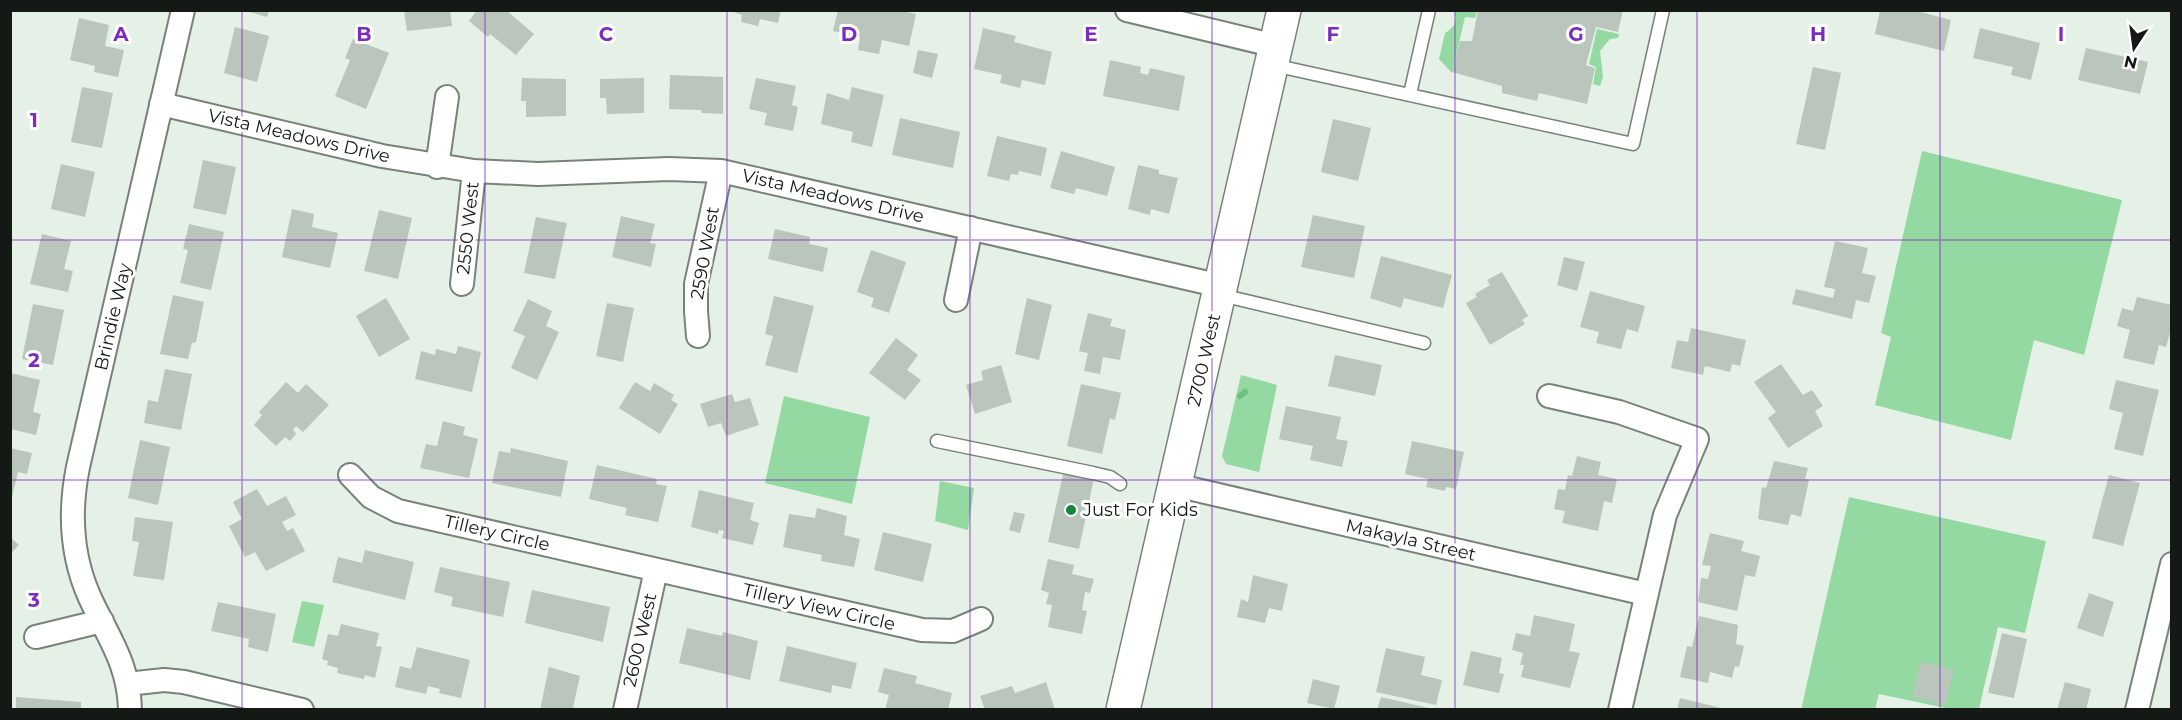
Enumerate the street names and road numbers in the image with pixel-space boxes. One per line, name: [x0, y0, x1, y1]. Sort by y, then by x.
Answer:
street label: Vista Meadows Drive: [206, 104, 392, 168]
street label: Vista Meadows Drive: [740, 164, 926, 228]
street label: 2550 West: [452, 181, 484, 275]
street label: 2590 West: [686, 205, 724, 301]
street label: Brindie Way: [90, 261, 136, 373]
street label: 2700 West: [1183, 311, 1225, 409]
street label: Tillery Circle: [442, 510, 552, 556]
street label: Makayla Street: [1344, 514, 1478, 566]
street label: Tillery View Circle: [741, 579, 898, 635]
street label: 2600 West: [619, 591, 661, 689]

